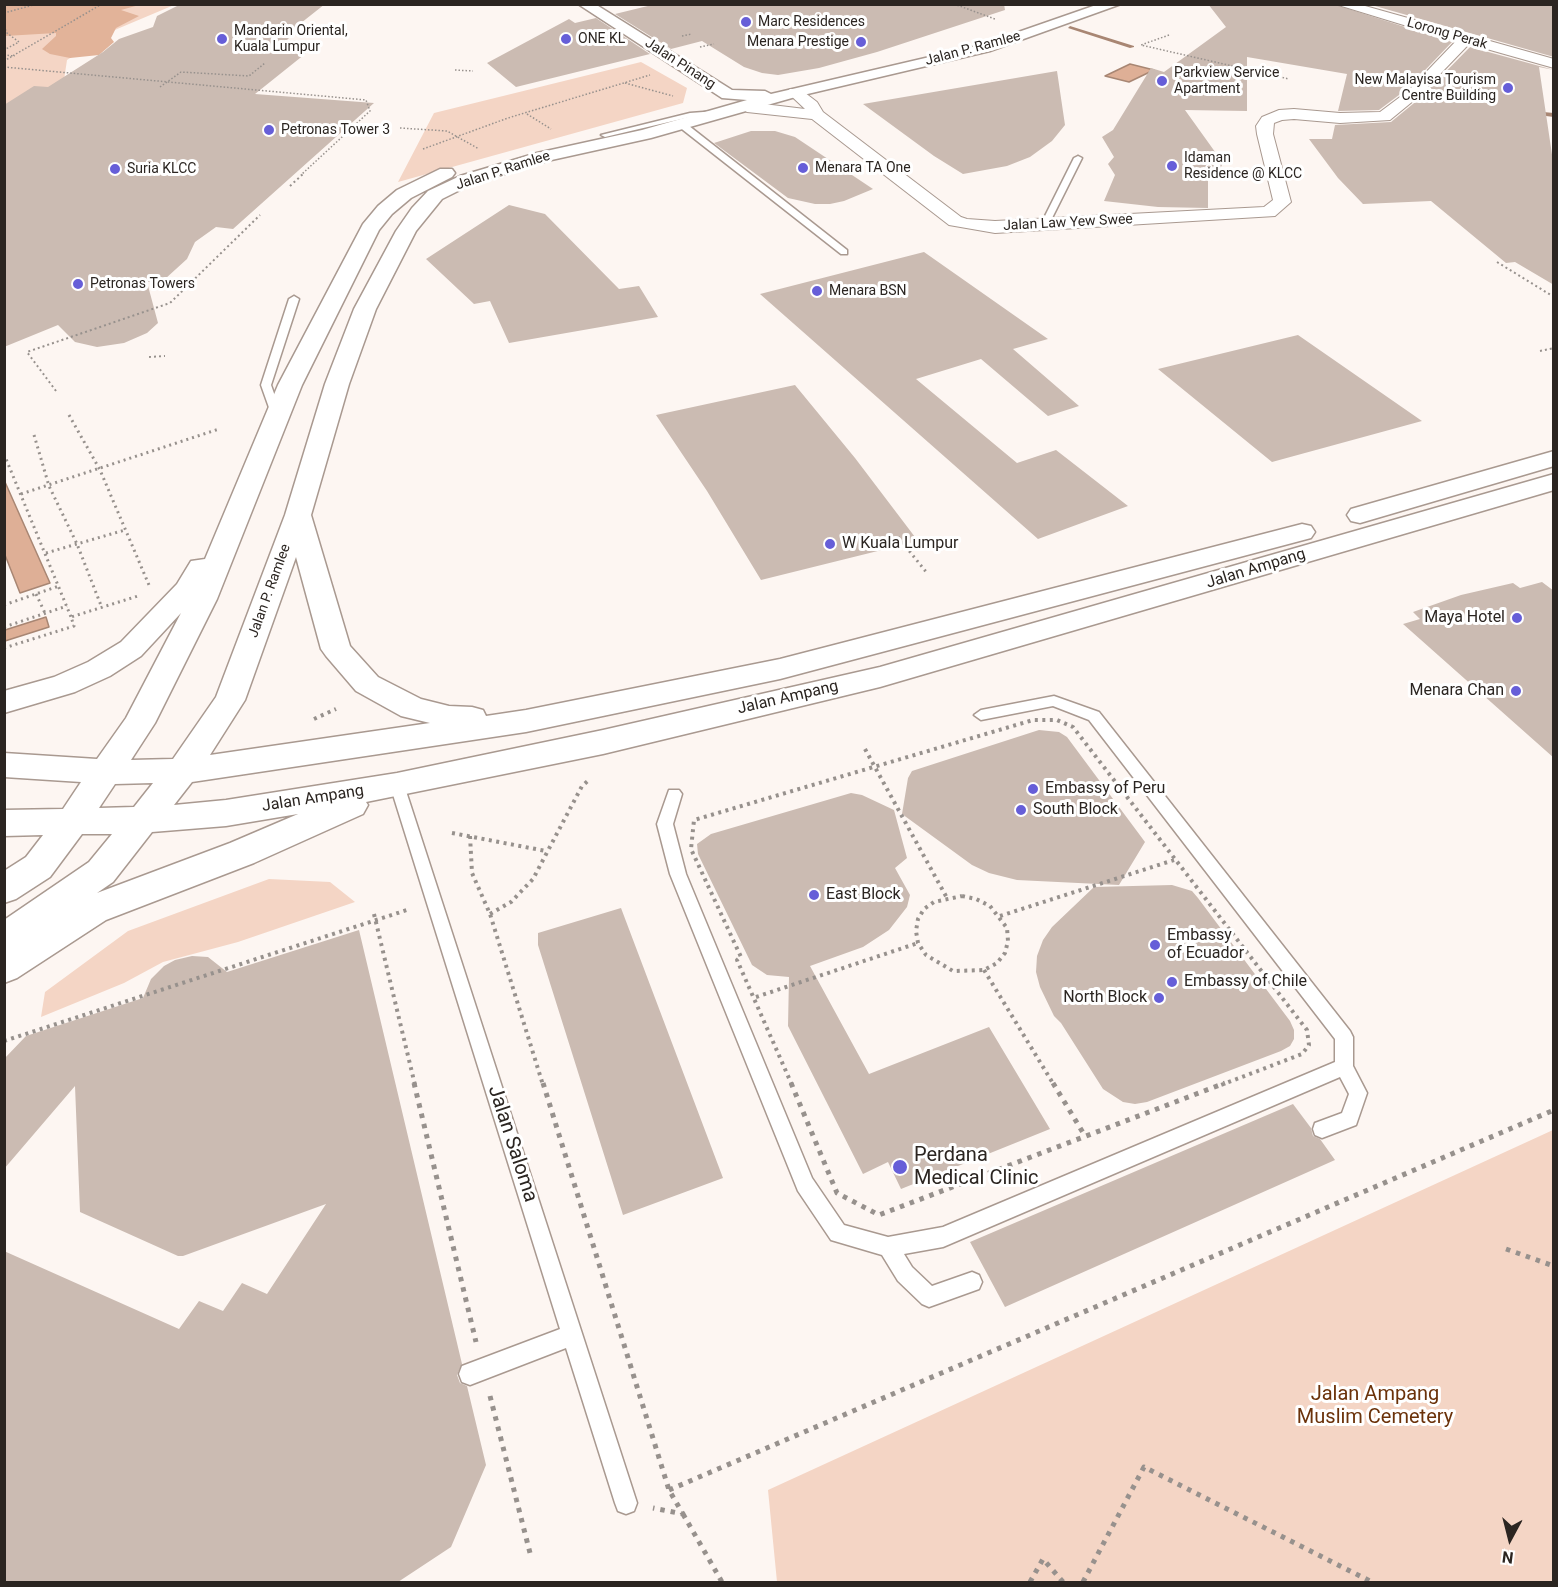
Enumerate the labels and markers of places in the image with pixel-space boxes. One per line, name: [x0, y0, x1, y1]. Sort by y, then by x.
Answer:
place label: Marc Residences: [758, 14, 865, 30]
marker: Marc Residences: [739, 15, 753, 29]
place label: Mandarin Oriental, Kuala Lumpur: [234, 23, 348, 56]
place label: ONE KL: [578, 31, 625, 47]
marker: Mandarin Oriental, Kuala Lumpur: [215, 32, 229, 46]
marker: ONE KL: [559, 32, 573, 46]
place label: Menara Prestige: [747, 34, 849, 50]
marker: Menara Prestige: [854, 35, 868, 49]
place label: Parkview Service Apartment: [1174, 65, 1279, 98]
place label: New Malayisa Tourism Centre Building: [1354, 72, 1496, 104]
marker: Parkview Service Apartment: [1155, 74, 1169, 88]
marker: New Malayisa Tourism Centre Building: [1501, 81, 1515, 95]
place label: Petronas Tower 3: [281, 122, 390, 138]
marker: Petronas Tower 3: [262, 123, 276, 137]
place label: Idaman Residence @ KLCC: [1184, 150, 1302, 182]
marker: Idaman Residence @ KLCC: [1165, 159, 1179, 173]
place label: Menara TA One: [815, 160, 911, 176]
place label: Suria KLCC: [127, 161, 196, 177]
marker: Menara TA One: [796, 161, 810, 175]
marker: Suria KLCC: [108, 162, 122, 176]
place label: Petronas Towers: [90, 276, 195, 292]
marker: Petronas Towers: [71, 277, 85, 291]
place label: Menara BSN: [829, 283, 907, 299]
marker: Menara BSN: [810, 284, 824, 298]
place label: W Kuala Lumpur: [842, 534, 958, 554]
marker: W Kuala Lumpur: [823, 537, 837, 551]
place label: Maya Hotel: [1424, 608, 1505, 628]
marker: Maya Hotel: [1510, 611, 1524, 625]
place label: Menara Chan: [1409, 681, 1504, 701]
marker: Menara Chan: [1509, 684, 1523, 698]
place label: Embassy of Peru: [1045, 779, 1165, 799]
marker: Embassy of Peru: [1026, 782, 1040, 796]
place label: South Block: [1033, 800, 1118, 820]
marker: South Block: [1014, 803, 1028, 817]
place label: East Block: [826, 885, 901, 905]
marker: East Block: [807, 888, 821, 902]
place label: Embassy of Ecuador: [1167, 926, 1244, 964]
marker: Embassy of Ecuador: [1148, 938, 1162, 952]
place label: Embassy of Chile: [1184, 972, 1307, 992]
marker: Embassy of Chile: [1165, 975, 1179, 989]
place label: North Block: [1063, 988, 1147, 1008]
marker: North Block: [1152, 991, 1166, 1005]
place label: Perdana Medical Clinic: [914, 1144, 1039, 1191]
marker: Perdana Medical Clinic: [891, 1158, 909, 1176]

